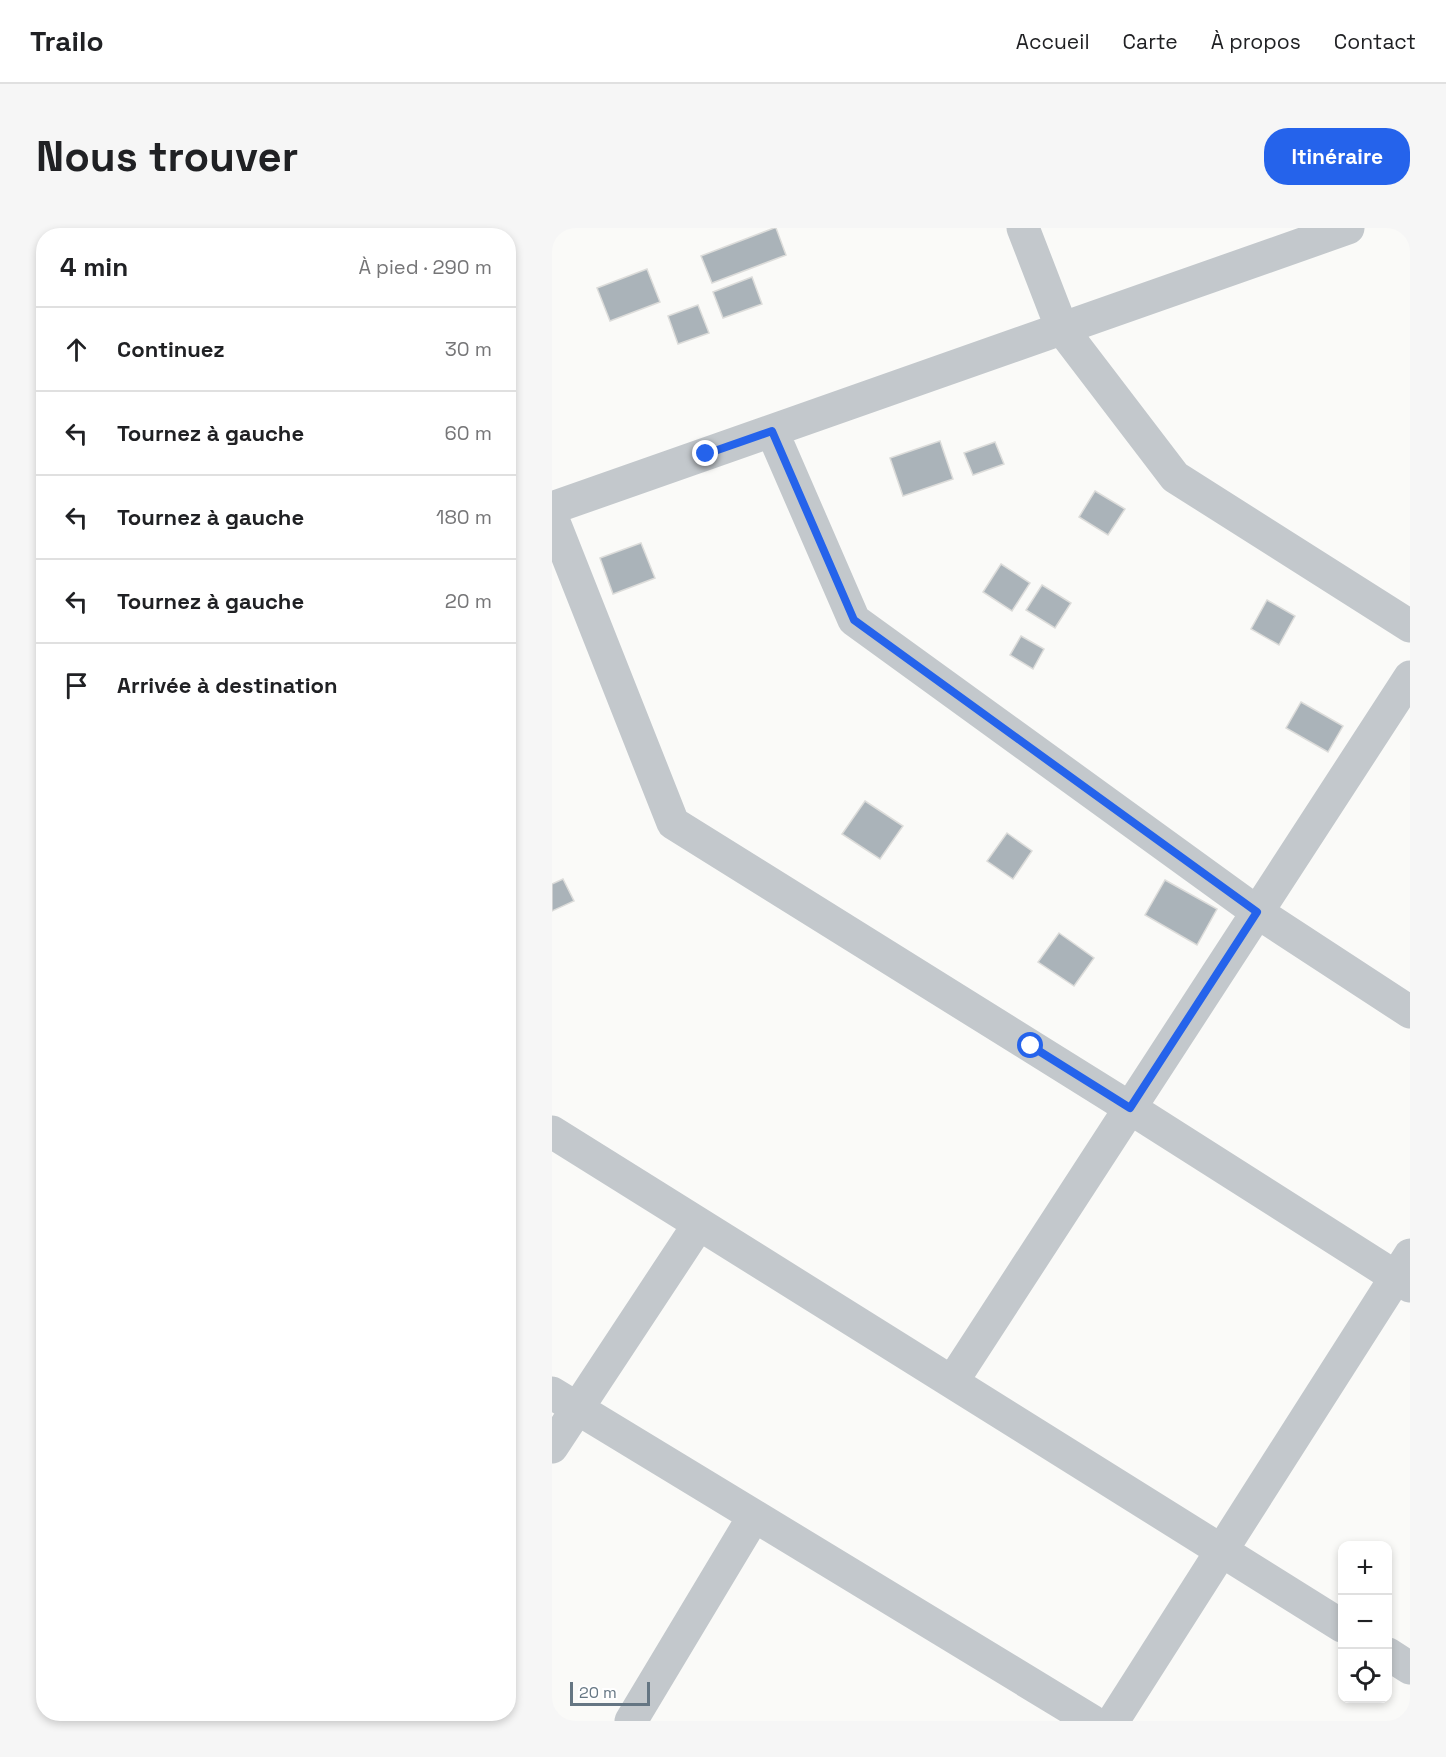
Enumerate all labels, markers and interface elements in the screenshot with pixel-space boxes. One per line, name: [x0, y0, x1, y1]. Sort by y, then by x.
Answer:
text: Trailo: [30, 23, 104, 59]
text: Accueil: [1016, 28, 1090, 55]
text: Carte: [1123, 28, 1178, 55]
text: À propos: [1211, 28, 1301, 55]
text: Contact: [1334, 28, 1416, 55]
button: Itinéraire: [1264, 128, 1410, 185]
text: Nous trouver: [36, 130, 298, 183]
text: 4 min: [60, 250, 128, 284]
text: À pied · 290 m: [359, 254, 492, 280]
icon: ahead: [60, 333, 93, 366]
text: Continuez: [117, 335, 225, 363]
text: 30 m: [445, 336, 492, 362]
icon: left: [60, 417, 93, 450]
text: Tournez à gauche: [117, 419, 304, 447]
text: 60 m: [445, 420, 492, 446]
route end: [692, 440, 718, 466]
icon: left: [60, 501, 93, 534]
text: Tournez à gauche: [117, 503, 304, 531]
text: 180 m: [436, 504, 492, 530]
icon: left: [60, 585, 93, 618]
text: Tournez à gauche: [117, 587, 304, 615]
text: 20 m: [445, 588, 492, 614]
icon: arrive: [60, 669, 93, 702]
text: Arrivée à destination: [117, 671, 338, 699]
route start: [1017, 1032, 1043, 1058]
map controls: [1338, 1541, 1392, 1703]
button: +: [1338, 1541, 1392, 1595]
button: −: [1338, 1595, 1392, 1649]
button: locate: [1338, 1649, 1392, 1703]
scale bar: [570, 1679, 650, 1706]
text: 20 m: [579, 1682, 617, 1703]

